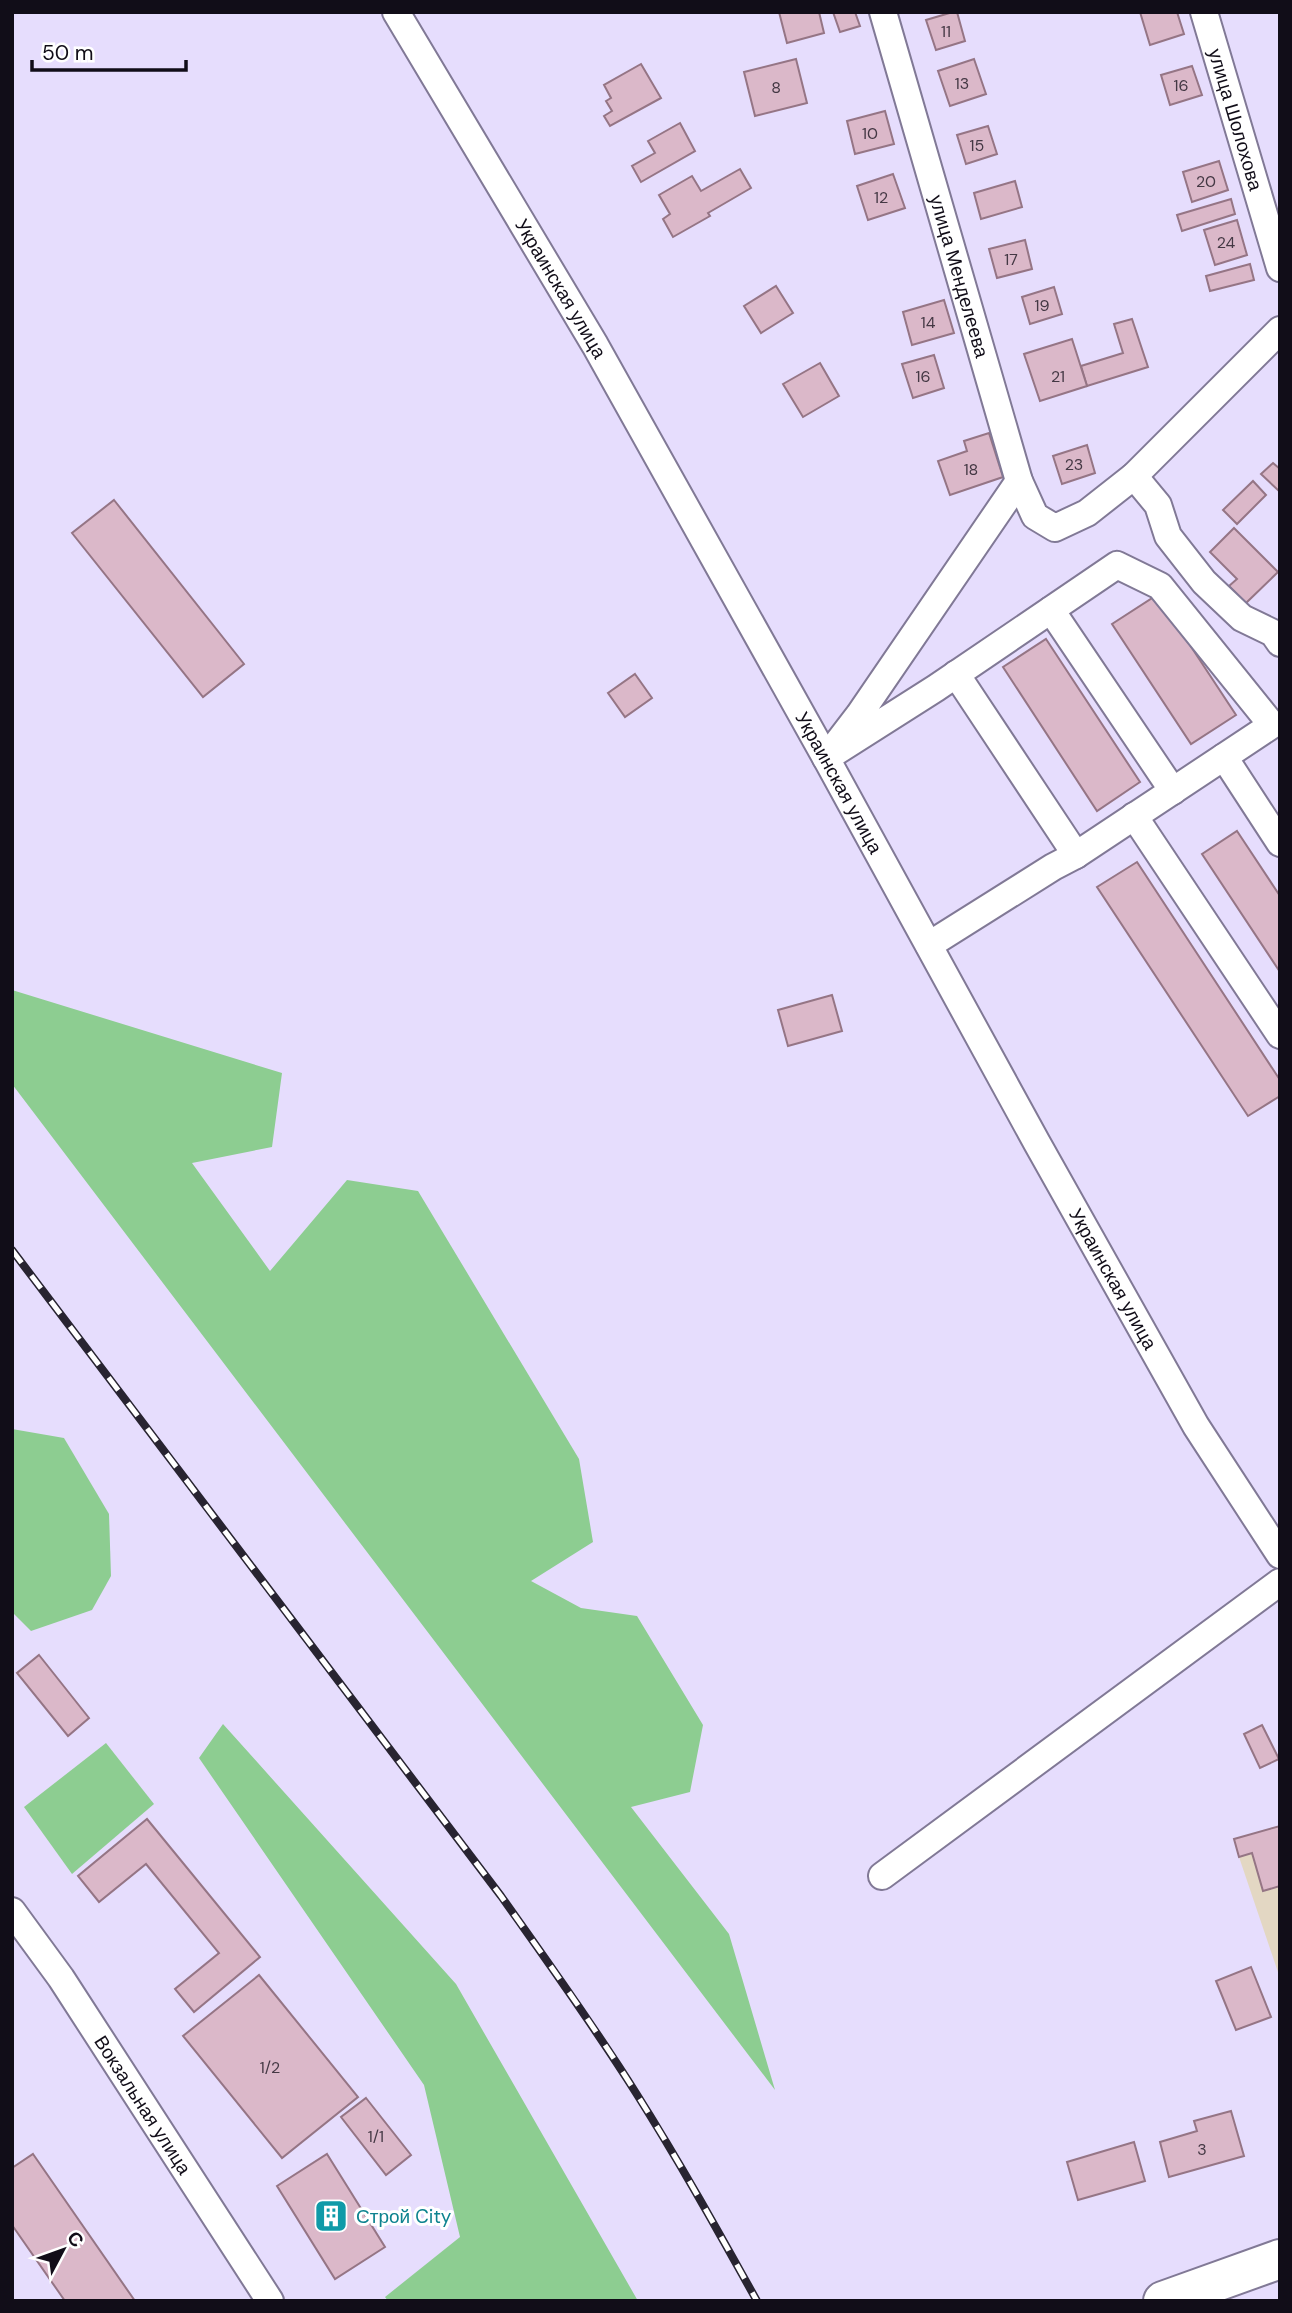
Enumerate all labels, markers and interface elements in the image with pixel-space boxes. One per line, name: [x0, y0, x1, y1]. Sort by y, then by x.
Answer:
house number: 11: [941, 21, 951, 42]
scale bar: [32, 28, 186, 72]
text: 50 m: [42, 39, 93, 67]
street label: улица Шолохова: [1203, 46, 1268, 194]
house number: 13: [955, 73, 969, 94]
house number: 16: [1173, 75, 1189, 96]
house number: 8: [771, 77, 781, 98]
house number: 10: [862, 123, 878, 144]
house number: 15: [970, 135, 984, 156]
house number: 20: [1196, 171, 1216, 192]
house number: 12: [874, 187, 888, 208]
street label: улица Менделеева: [924, 192, 995, 361]
street label: Украинская улица: [509, 214, 612, 363]
house number: 24: [1217, 232, 1236, 253]
house number: 17: [1004, 249, 1018, 270]
house number: 19: [1034, 295, 1050, 316]
house number: 14: [921, 312, 936, 333]
house number: 16: [915, 366, 931, 387]
house number: 21: [1051, 366, 1065, 387]
house number: 23: [1065, 454, 1083, 475]
house number: 18: [964, 459, 978, 480]
street label: Украинская улица: [790, 707, 888, 858]
street label: Украинская улица: [1063, 1204, 1163, 1355]
street label: Вокзальная улица: [88, 2031, 197, 2180]
house number: 1/2: [260, 2057, 280, 2078]
house number: 1/1: [368, 2126, 384, 2147]
house number: 3: [1197, 2139, 1207, 2160]
building icon: Строй City: [312, 2197, 350, 2235]
place label: Строй City: [356, 2204, 452, 2229]
north arrow: [28, 2215, 98, 2285]
text: С: [62, 2226, 90, 2253]

